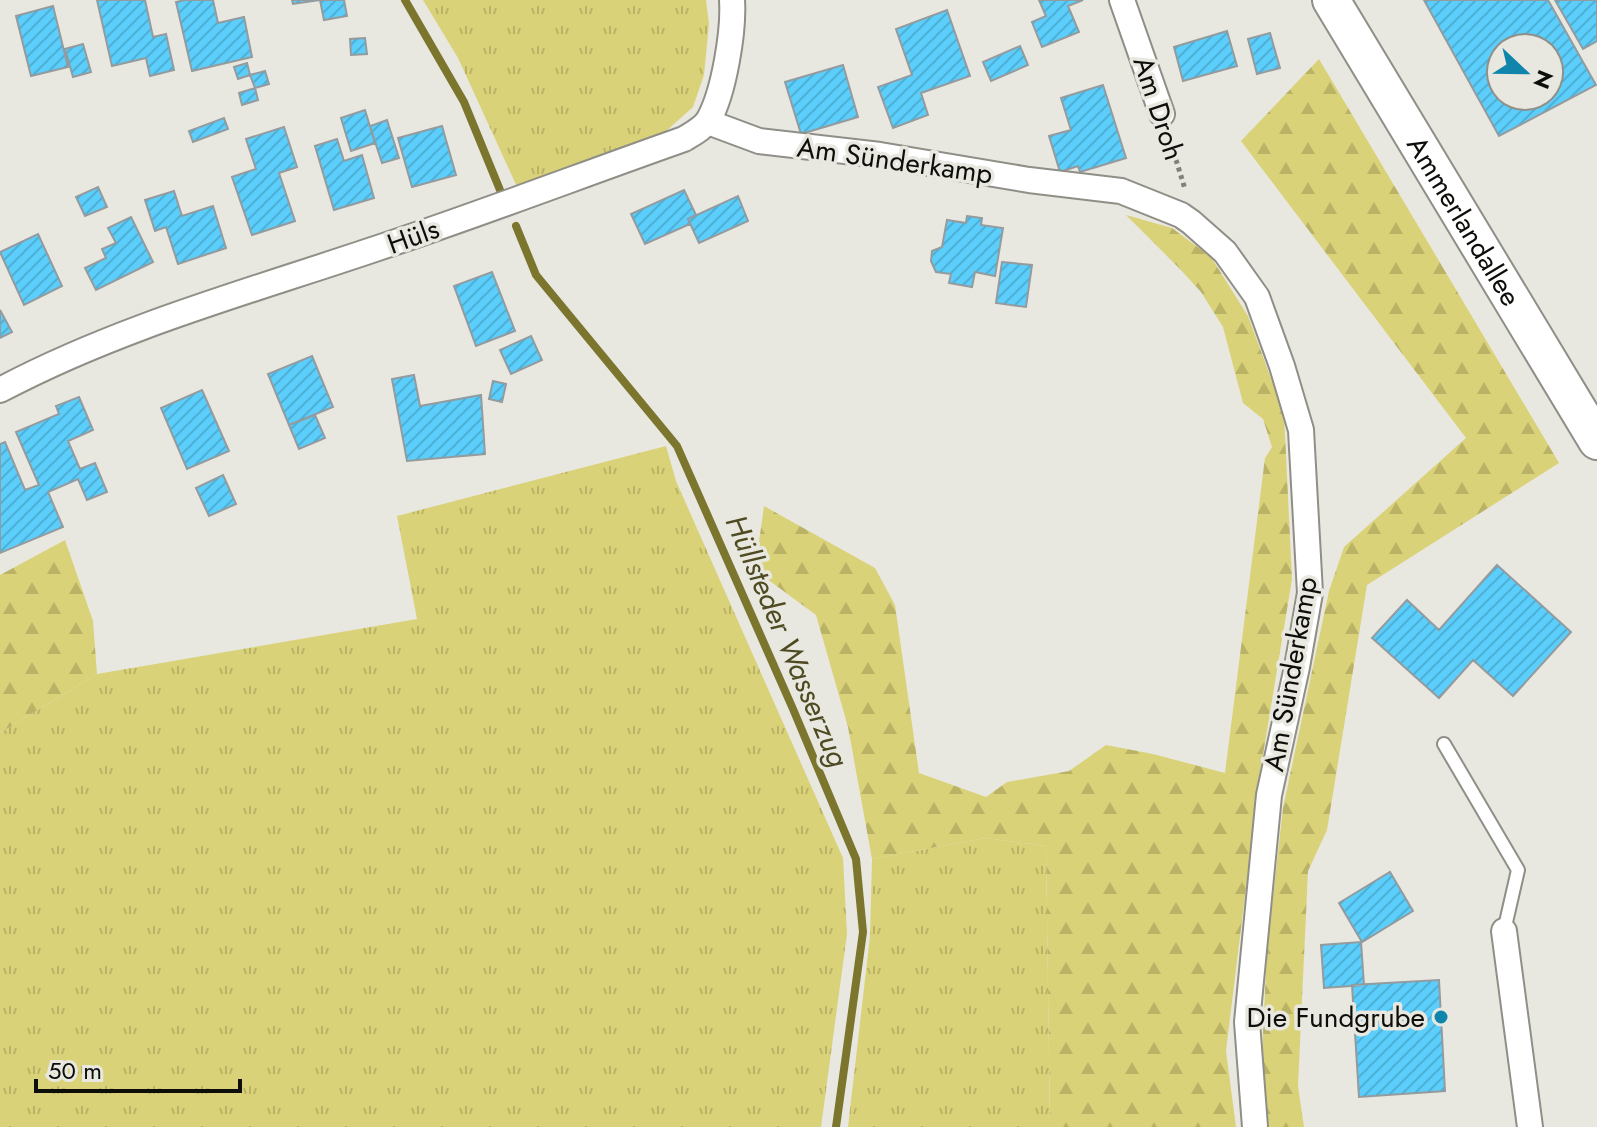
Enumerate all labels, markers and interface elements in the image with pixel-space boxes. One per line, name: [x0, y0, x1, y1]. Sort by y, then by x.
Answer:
north arrow: [1485, 32, 1565, 112]
street label: Am Droh: [1123, 51, 1195, 165]
text: N: [1525, 65, 1562, 94]
street label: Am Sünderkamp: [795, 126, 995, 195]
street label: Ammerlandallee: [1397, 128, 1531, 314]
street label: Hüls: [382, 208, 445, 265]
water label: Hüllsteder Wasserzug: [715, 508, 860, 774]
street label: Am Sünderkamp: [1253, 574, 1328, 775]
place label: Die Fundgrube: [1246, 997, 1425, 1038]
marker: Die Fundgrube: [1432, 1008, 1450, 1026]
scale bar: [36, 1043, 240, 1093]
text: 50 m: [48, 1053, 102, 1088]

